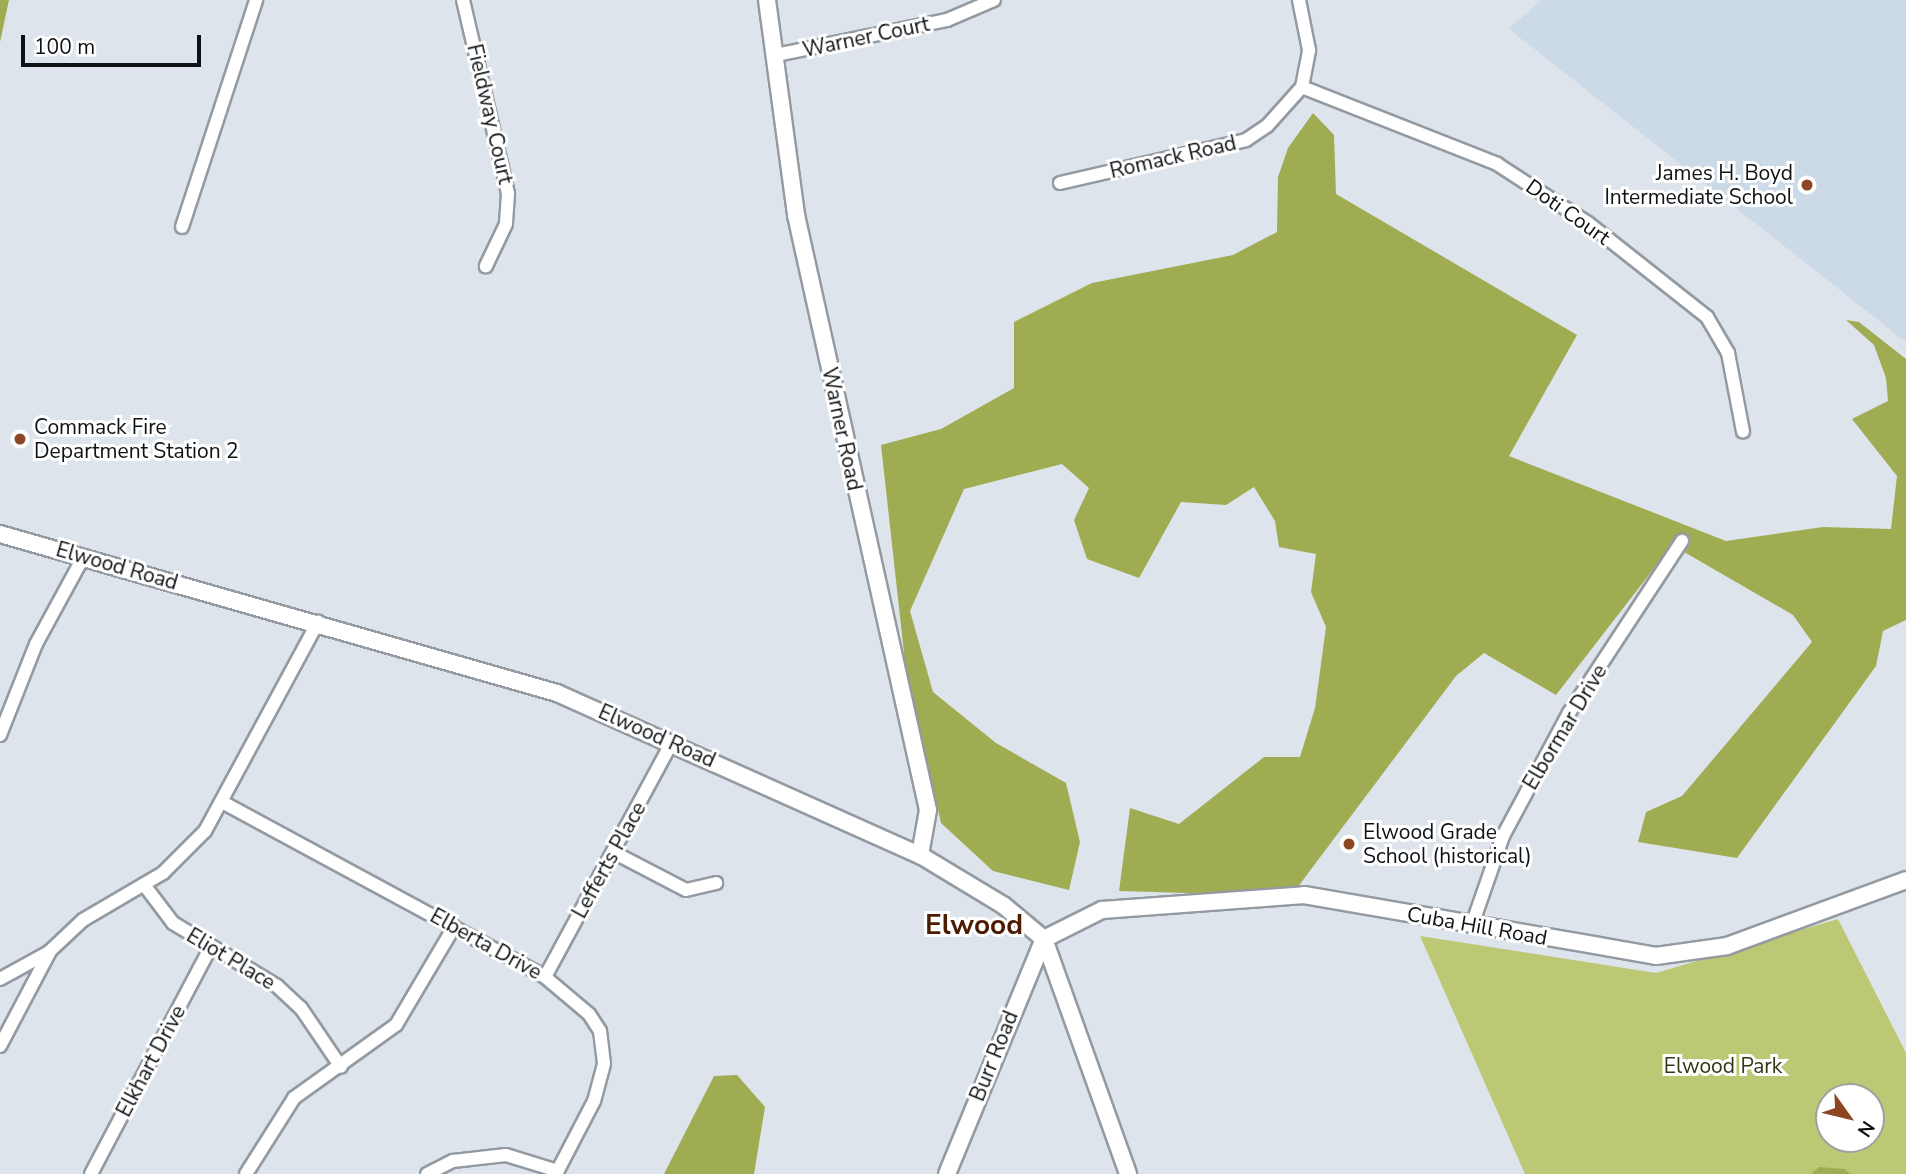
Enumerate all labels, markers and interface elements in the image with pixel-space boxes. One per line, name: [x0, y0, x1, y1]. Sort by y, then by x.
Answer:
street label: Warner Court: [800, 11, 932, 63]
scale bar: [24, 21, 205, 65]
text: 100 m: [34, 33, 95, 61]
street label: Fieldway Court: [462, 42, 518, 186]
street label: Romack Road: [1107, 130, 1239, 184]
place label: James H. Boyd Intermediate School: [1604, 160, 1793, 210]
street label: Doti Court: [1521, 174, 1615, 250]
marker: James H. Boyd Intermediate School: [1799, 177, 1815, 193]
street label: Warner Road: [817, 365, 867, 493]
place label: Commack Fire Department Station 2: [34, 414, 239, 464]
marker: Commack Fire Department Station 2: [12, 431, 28, 447]
street label: Elwood Road: [53, 537, 181, 595]
street label: Elbormar Drive: [1518, 660, 1612, 794]
street label: Elwood Road: [595, 699, 719, 773]
street label: Lefferts Place: [567, 797, 651, 923]
place label: Elwood Grade School (historical): [1363, 819, 1532, 869]
marker: Elwood Grade School (historical): [1341, 836, 1357, 852]
street label: Cuba Hill Road: [1405, 901, 1549, 951]
street label: Elberta Drive: [426, 903, 546, 985]
district label: Elwood: [925, 908, 1023, 942]
street label: Eliot Place: [182, 923, 280, 995]
street label: Elkhart Drive: [111, 1001, 191, 1121]
street label: Burr Road: [964, 1007, 1024, 1105]
park label: Elwood Park: [1664, 1053, 1782, 1079]
north arrow: [1815, 1083, 1885, 1153]
text: N: [1851, 1115, 1881, 1142]

